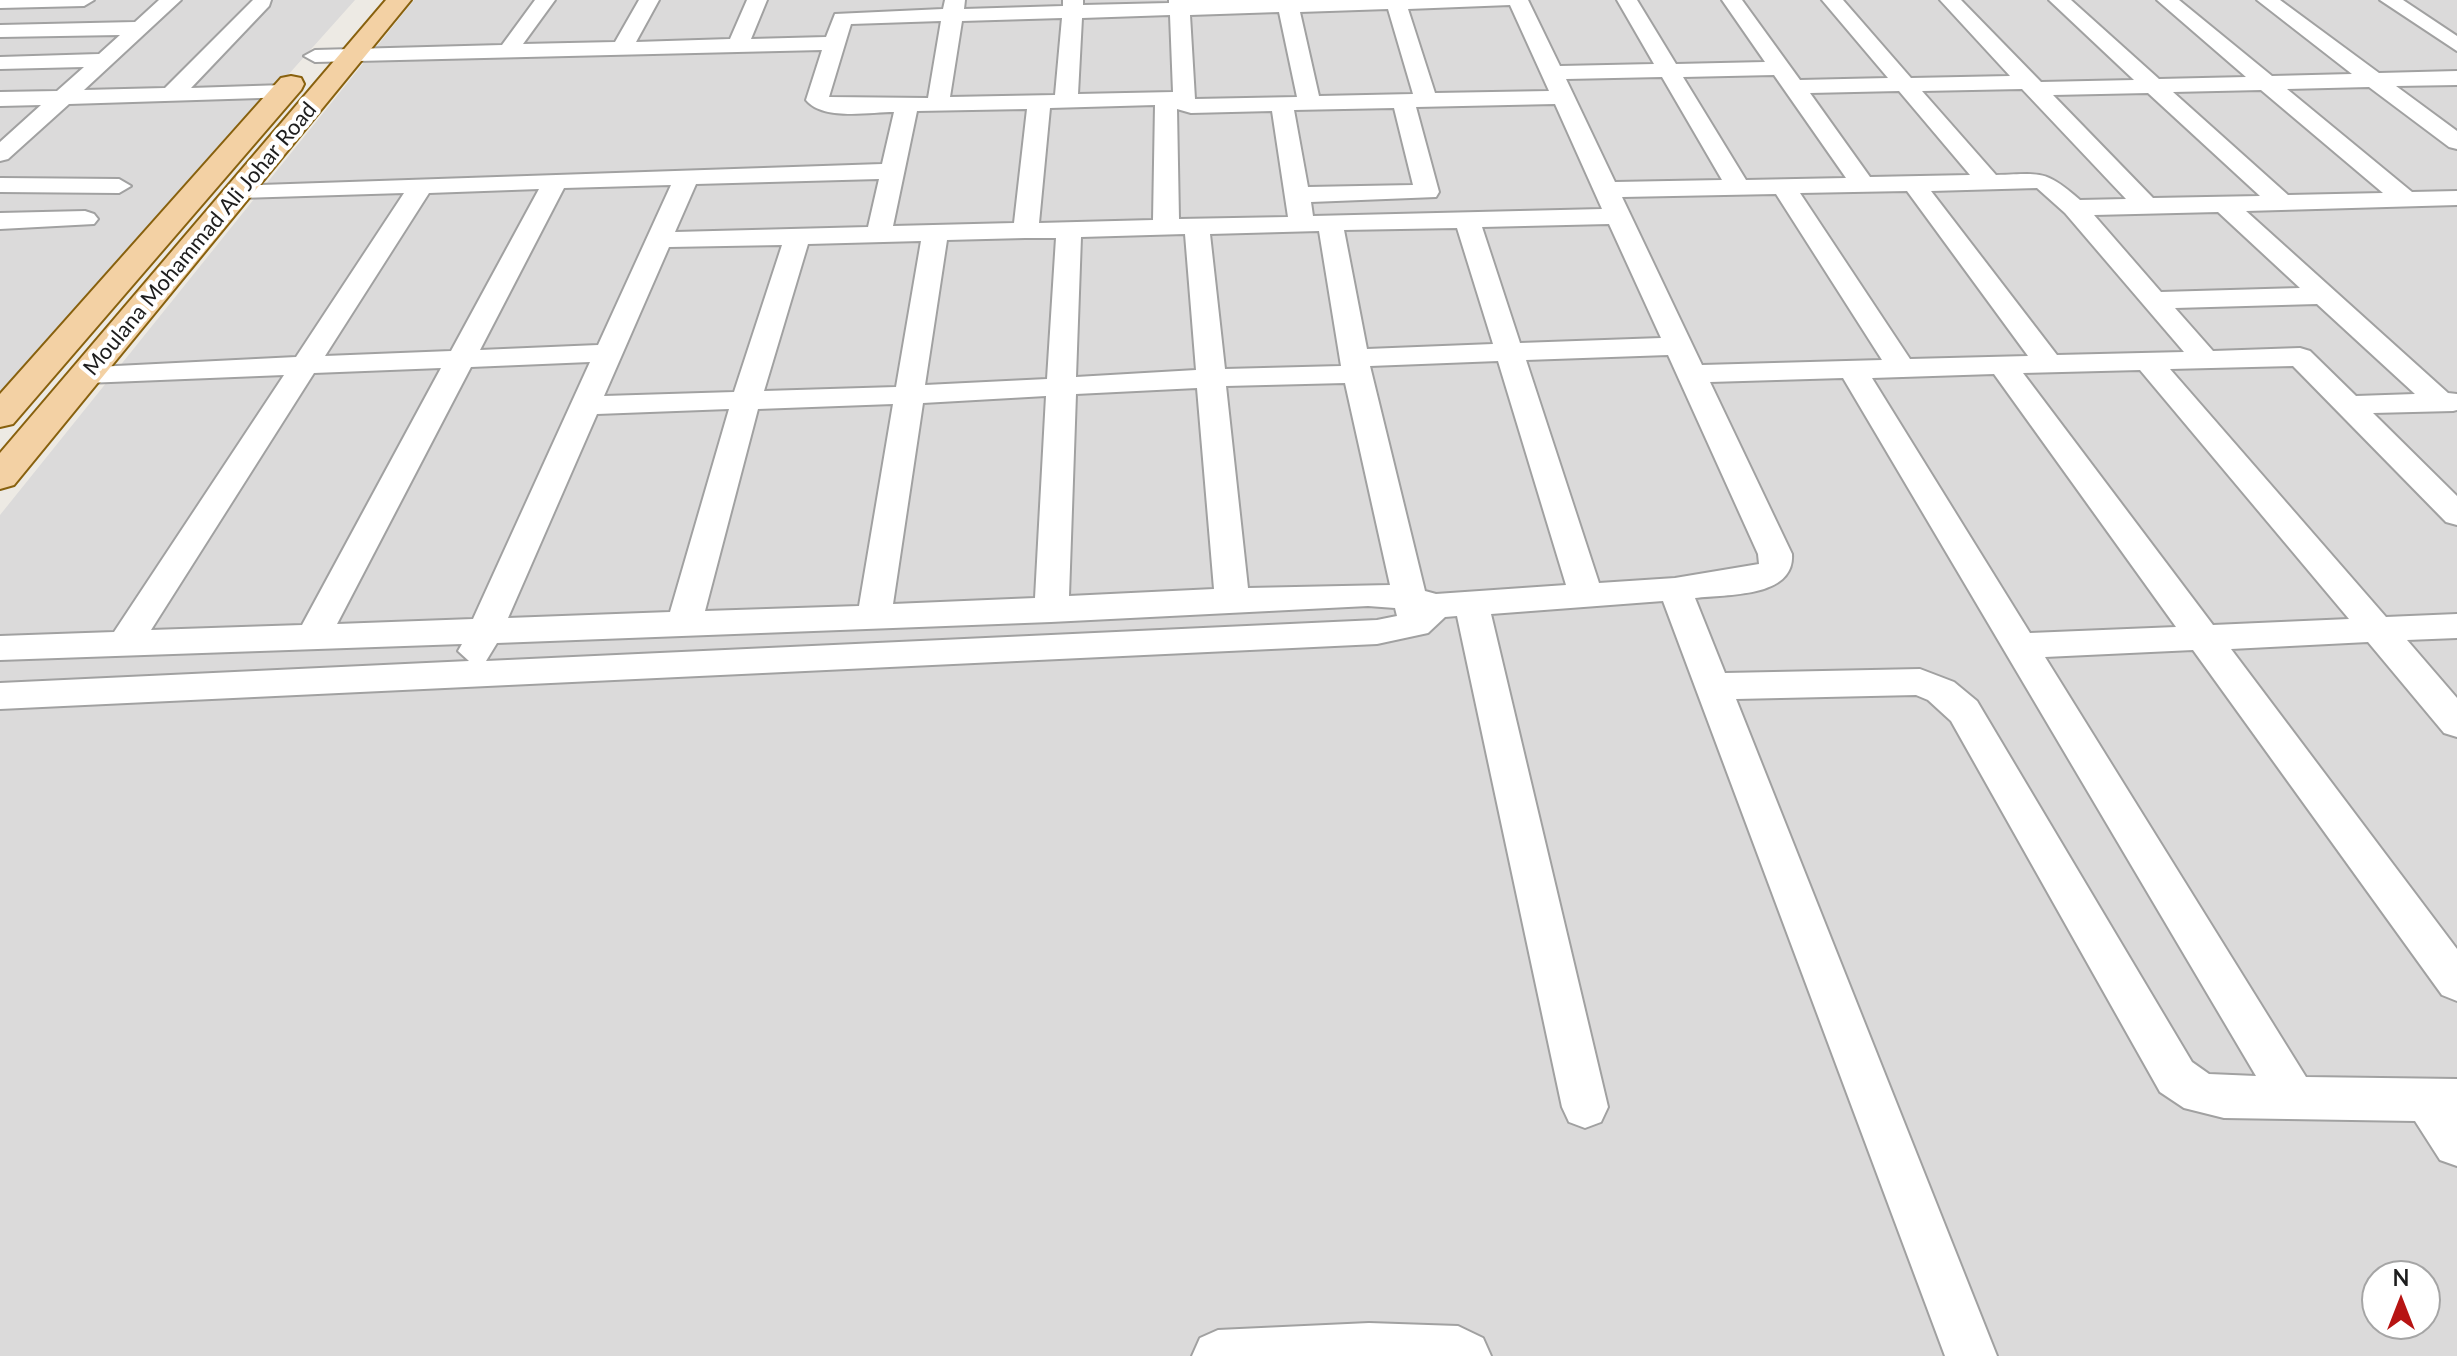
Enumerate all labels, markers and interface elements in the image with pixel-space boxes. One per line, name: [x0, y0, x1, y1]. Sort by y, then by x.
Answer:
street label: Moulana Mohammad Ali Johar Road: [78, 97, 322, 381]
north arrow: [2361, 1260, 2441, 1340]
text: N: [2393, 1264, 2409, 1291]

